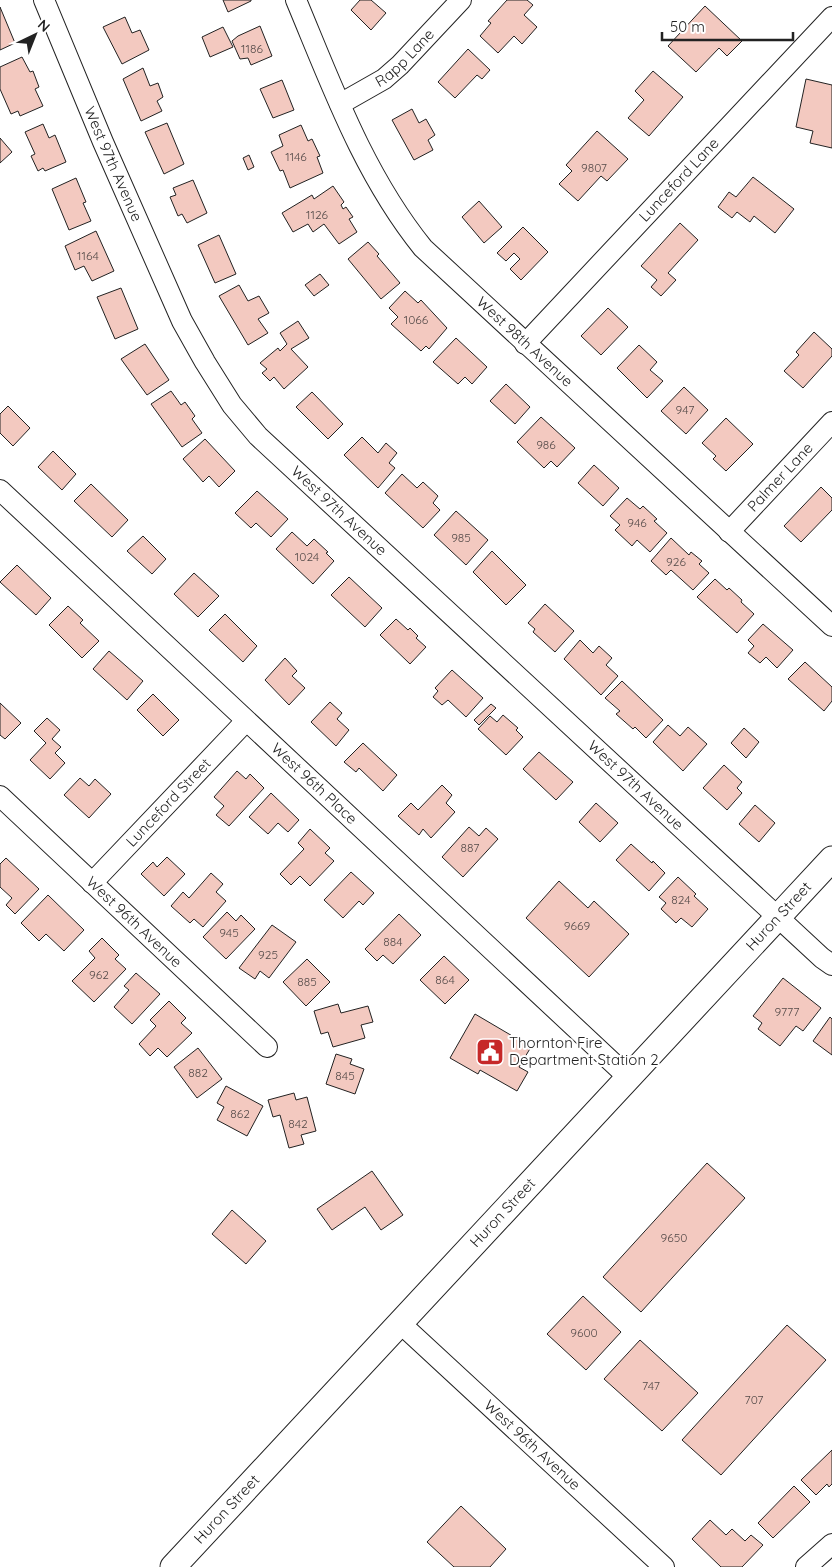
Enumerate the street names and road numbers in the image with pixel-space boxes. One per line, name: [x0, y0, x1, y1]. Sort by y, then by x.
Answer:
street label: Rapp Lane: [372, 25, 438, 91]
street label: West 97th Avenue: [80, 103, 147, 224]
street label: Lunceford Lane: [635, 134, 723, 226]
street label: West 98th Avenue: [473, 292, 577, 391]
street label: Palmer Lane: [743, 438, 817, 515]
street label: West 97th Avenue: [287, 462, 391, 560]
street label: West 97th Avenue: [584, 736, 688, 834]
street label: West 96th Place: [267, 738, 361, 828]
street label: Lunceford Street: [122, 754, 215, 850]
street label: West 96th Avenue: [83, 872, 186, 971]
street label: Huron Street: [741, 877, 815, 954]
street label: Huron Street: [466, 1174, 539, 1251]
street label: West 96th Avenue: [480, 1396, 585, 1494]
street label: Huron Street: [190, 1470, 263, 1547]

